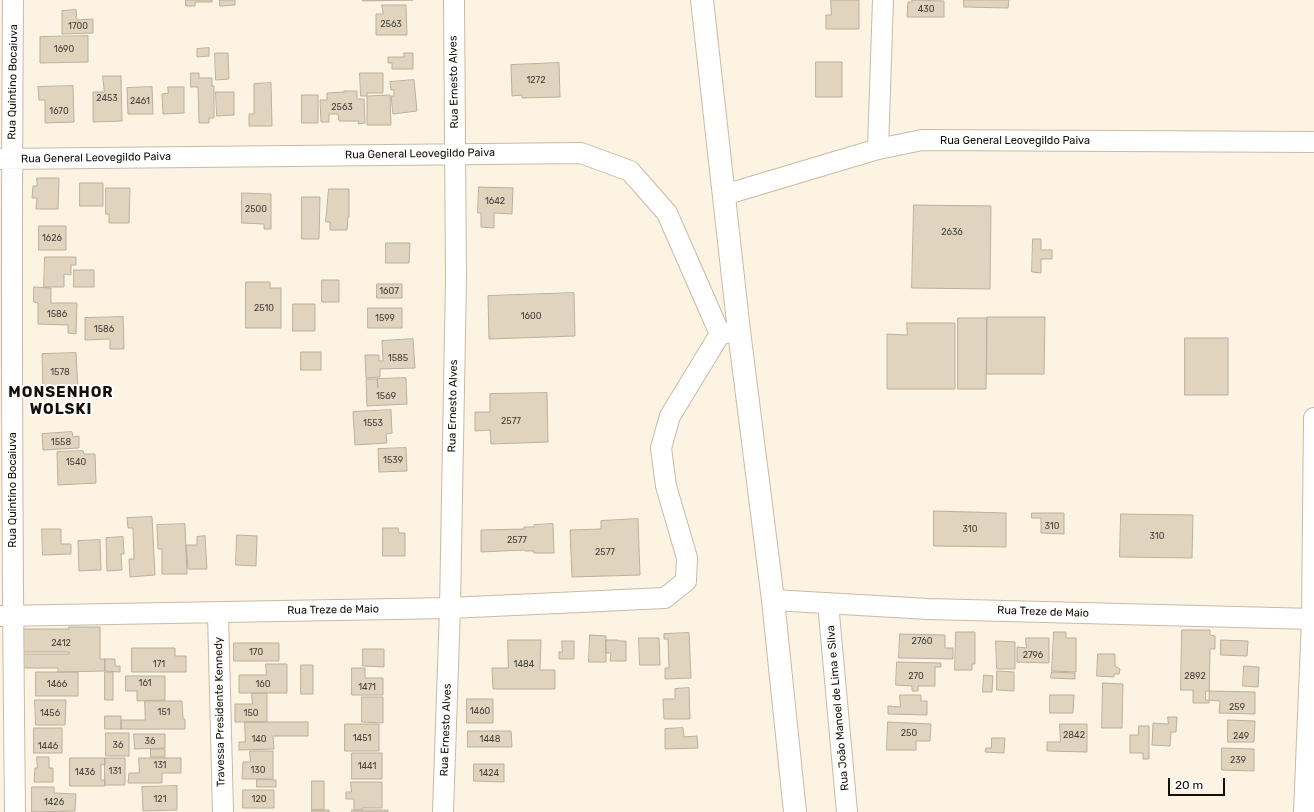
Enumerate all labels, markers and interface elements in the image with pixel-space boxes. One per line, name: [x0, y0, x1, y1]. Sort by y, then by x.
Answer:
house number: 430: [918, 4, 934, 14]
house number: 2563: [380, 19, 402, 29]
house number: 1700: [68, 21, 88, 31]
street label: Rua Quintino Bocaiuva: [5, 24, 21, 140]
street label: Rua Ernesto Alves: [447, 35, 461, 129]
house number: 1690: [54, 44, 74, 54]
house number: 1272: [526, 75, 546, 85]
house number: 2453: [96, 93, 118, 103]
house number: 2461: [130, 96, 150, 106]
house number: 2563: [331, 102, 353, 112]
house number: 1670: [49, 106, 69, 116]
street label: Rua General Leovegildo Paiva: [940, 134, 1090, 148]
street label: Rua General Leovegildo Paiva: [345, 146, 495, 162]
street label: Rua General Leovegildo Paiva: [21, 150, 171, 166]
house number: 1642: [485, 196, 505, 206]
house number: 2500: [245, 204, 267, 214]
house number: 2636: [941, 227, 963, 237]
house number: 1626: [42, 233, 62, 243]
house number: 1607: [379, 286, 399, 296]
house number: 2510: [254, 303, 274, 313]
house number: 1586: [47, 309, 67, 319]
house number: 1600: [521, 311, 541, 321]
house number: 1599: [375, 313, 395, 323]
house number: 1586: [94, 324, 114, 334]
house number: 1585: [388, 353, 408, 363]
street label: Rua Ernesto Alves: [446, 359, 460, 453]
house number: 1578: [50, 367, 70, 377]
district label: MONSENHOR WOLSKI: [8, 384, 114, 419]
house number: 1569: [376, 391, 396, 401]
house number: 2577: [501, 416, 521, 426]
house number: 1553: [363, 418, 383, 428]
street label: Rua Quintino Bocaiuva: [6, 432, 20, 548]
house number: 1558: [51, 437, 71, 447]
house number: 1539: [383, 455, 403, 465]
house number: 1540: [66, 457, 86, 467]
house number: 310: [1045, 521, 1059, 531]
house number: 310: [963, 524, 977, 534]
house number: 310: [1150, 531, 1164, 541]
house number: 2577: [507, 535, 527, 545]
house number: 2577: [595, 547, 615, 557]
street label: Rua Treze de Maio: [287, 603, 379, 617]
street label: Rua Treze de Maio: [997, 604, 1089, 620]
street label: Rua João Manoel de Lima e Silva: [824, 625, 852, 791]
house number: 2760: [912, 636, 932, 646]
street label: Travessa Presidente Kennedy: [212, 637, 228, 787]
house number: 2412: [51, 638, 71, 648]
house number: 170: [249, 647, 263, 657]
house number: 2796: [1023, 650, 1043, 660]
house number: 171: [153, 659, 165, 669]
house number: 1484: [514, 659, 534, 669]
house number: 270: [908, 671, 924, 681]
house number: 2892: [1184, 671, 1206, 681]
house number: 161: [139, 678, 151, 688]
house number: 1466: [47, 679, 67, 689]
house number: 160: [256, 679, 270, 689]
house number: 1471: [358, 682, 376, 692]
street label: Rua Ernesto Alves: [438, 683, 454, 777]
house number: 259: [1229, 702, 1245, 712]
house number: 1460: [470, 706, 490, 716]
house number: 151: [158, 707, 170, 717]
house number: 1456: [40, 708, 60, 718]
house number: 150: [244, 708, 258, 718]
house number: 250: [901, 728, 917, 738]
house number: 2842: [1063, 730, 1085, 740]
house number: 249: [1233, 731, 1249, 741]
house number: 1451: [353, 733, 371, 743]
house number: 140: [251, 734, 267, 744]
house number: 1448: [480, 734, 500, 744]
house number: 36: [145, 736, 155, 746]
house number: 36: [113, 740, 123, 750]
house number: 1446: [38, 741, 58, 751]
house number: 239: [1230, 755, 1246, 765]
house number: 131: [154, 760, 166, 770]
house number: 1441: [358, 761, 376, 771]
house number: 130: [251, 765, 265, 775]
house number: 131: [109, 766, 121, 776]
house number: 1436: [75, 767, 95, 777]
house number: 1424: [479, 768, 499, 778]
scale bar: [1170, 770, 1227, 796]
text: 20 m: [1175, 778, 1203, 792]
house number: 121: [154, 794, 166, 804]
house number: 120: [252, 794, 266, 804]
house number: 1426: [44, 797, 64, 807]

